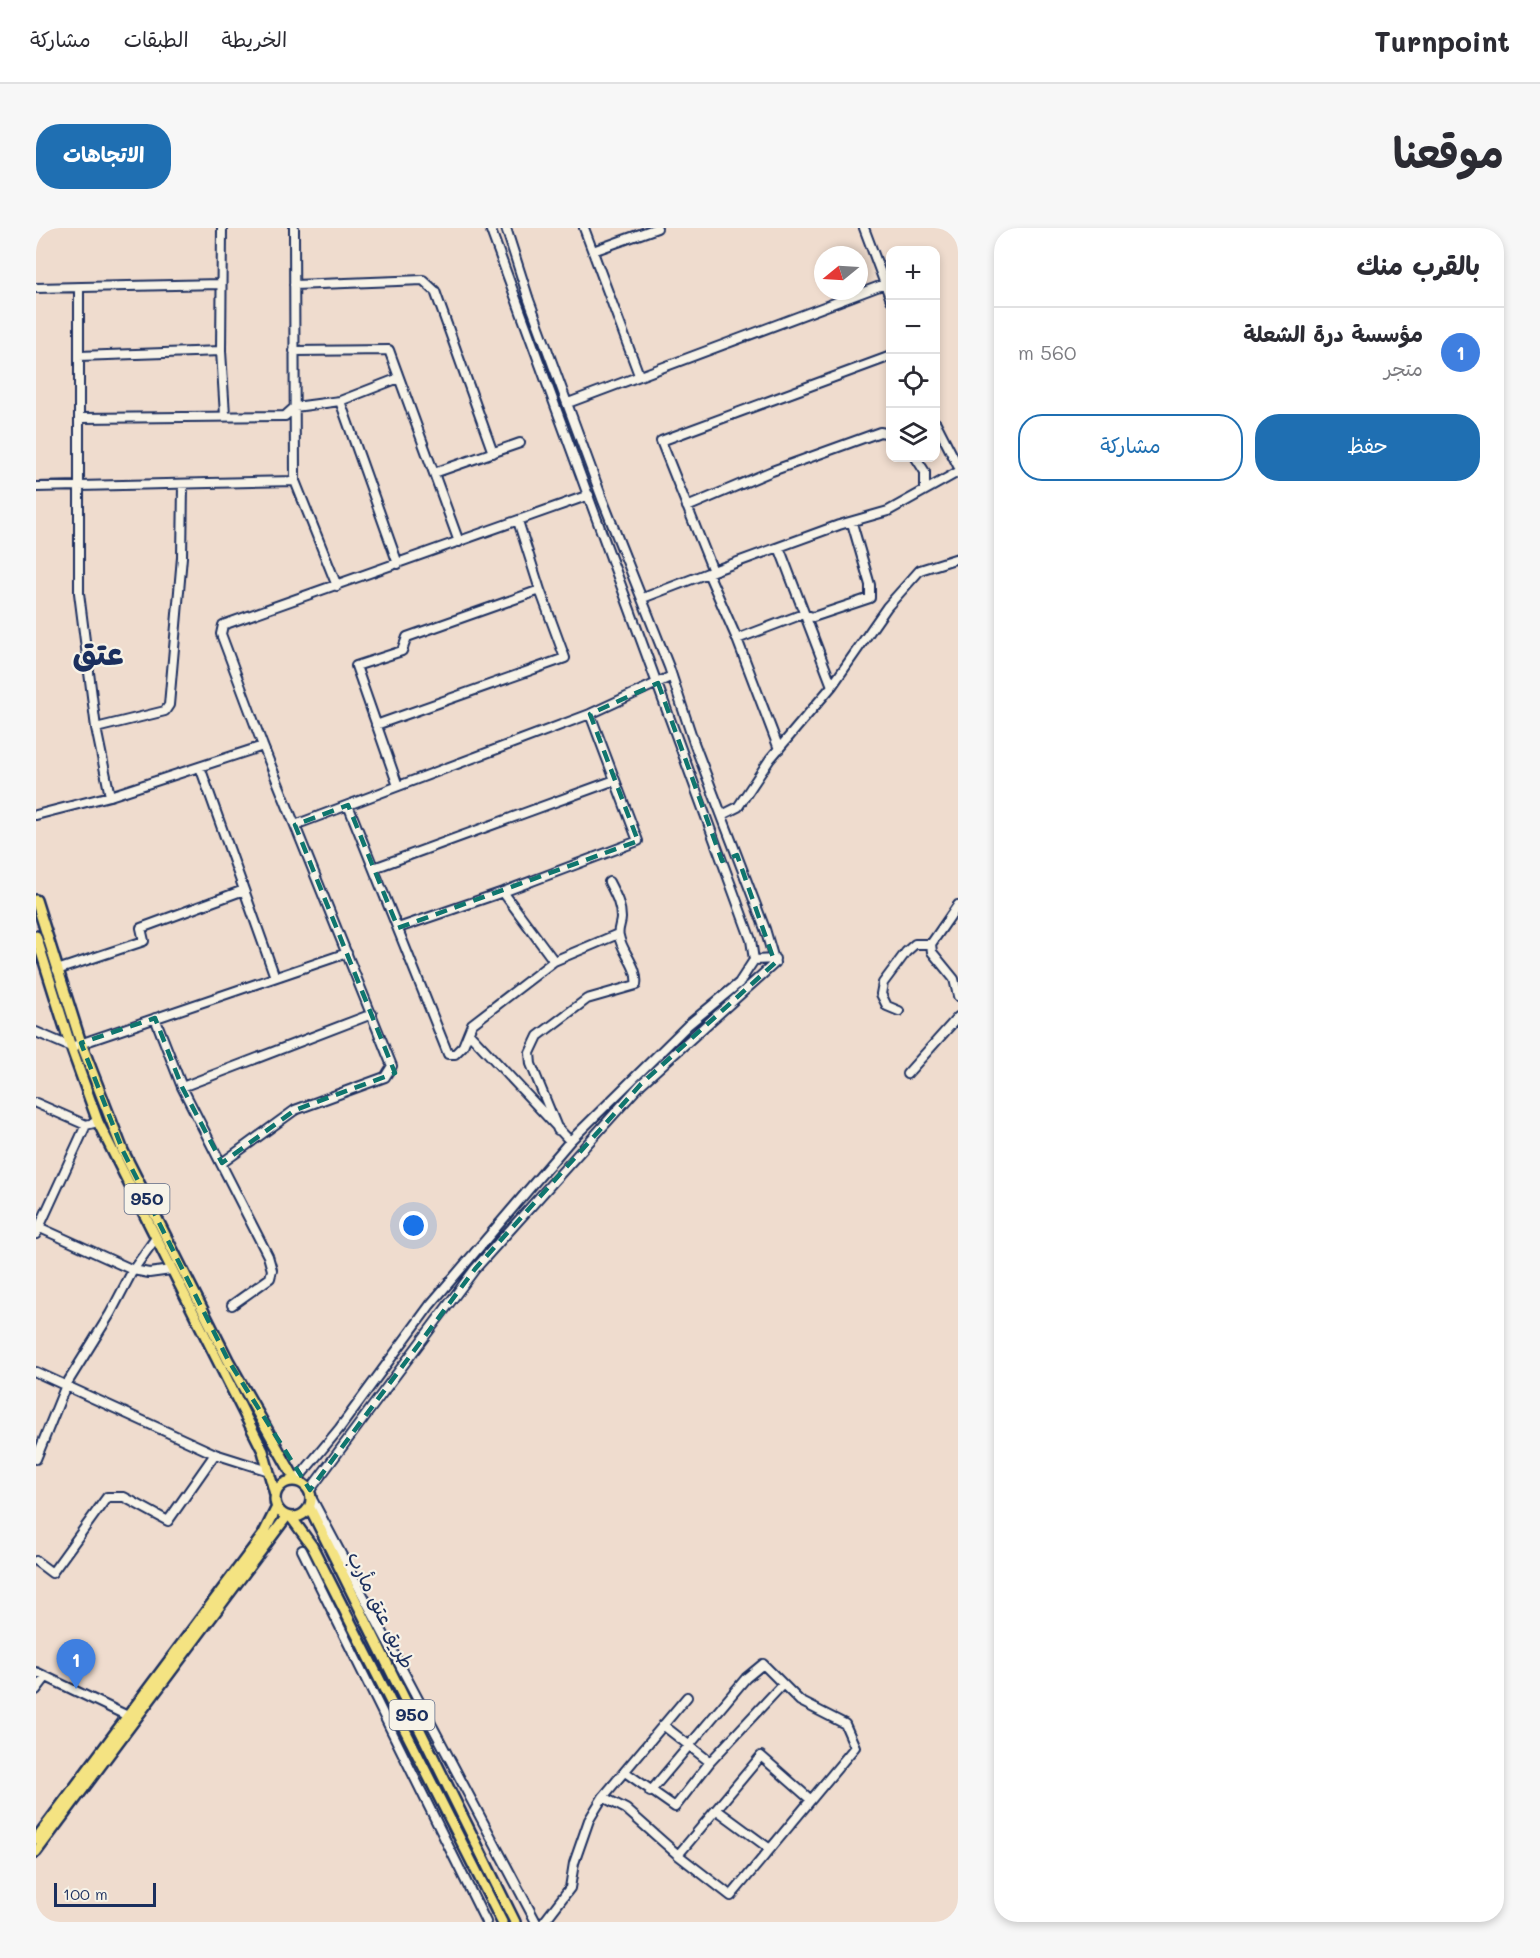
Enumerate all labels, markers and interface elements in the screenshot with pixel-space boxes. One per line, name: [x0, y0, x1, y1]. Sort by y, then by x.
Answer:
text: Turnpoint: [1374, 23, 1510, 59]
text: مشاركة: [30, 25, 91, 52]
text: الطبقات: [124, 25, 189, 52]
text: الخريطة: [222, 25, 287, 52]
button: الاتجاهات: [36, 124, 171, 189]
text: موقعنا: [1393, 124, 1504, 179]
north arrow: [814, 246, 868, 300]
map controls: [886, 246, 940, 462]
button: +: [886, 246, 940, 300]
text: بالقرب منك: [1357, 248, 1480, 282]
button: −: [886, 300, 940, 354]
text: مؤسسة درة الشعلة: [1243, 319, 1423, 348]
text: 560 m: [1018, 339, 1076, 365]
text: 1: [1456, 339, 1465, 365]
button: locate: [886, 354, 940, 408]
text: متجر: [1384, 355, 1423, 381]
button: layers: [886, 408, 940, 462]
button: مشاركة: [1018, 414, 1243, 481]
button: حفظ: [1255, 414, 1480, 481]
district label: عتق: [72, 631, 124, 673]
road number: 950: [124, 1184, 170, 1214]
your location: [399, 1211, 428, 1240]
street label: طريق عتق مأرب: [342, 1546, 422, 1673]
pin: 1: [56, 1640, 96, 1689]
road number: 950: [390, 1700, 434, 1730]
scale bar: [54, 1880, 156, 1908]
text: 100 m: [63, 1883, 108, 1904]

